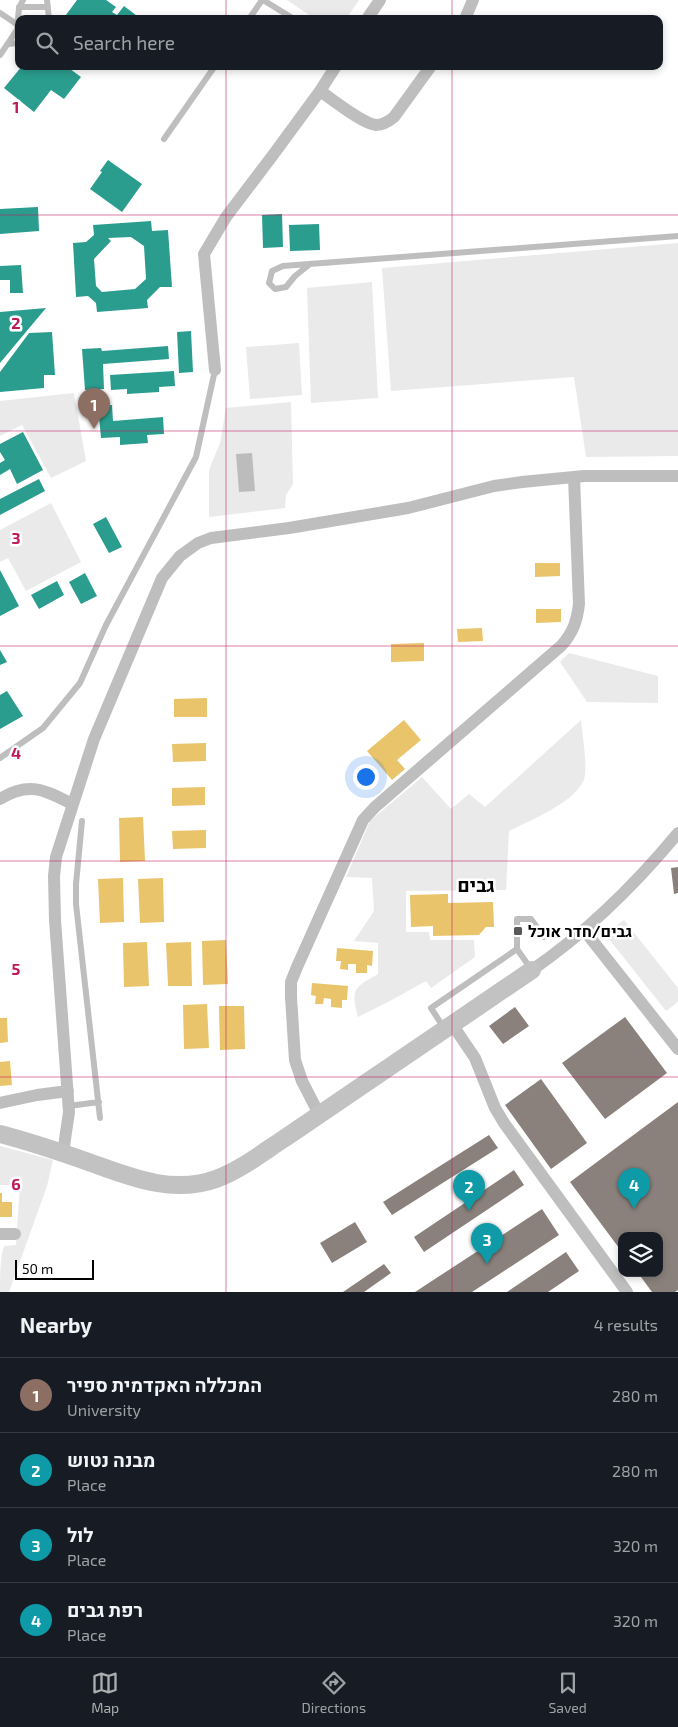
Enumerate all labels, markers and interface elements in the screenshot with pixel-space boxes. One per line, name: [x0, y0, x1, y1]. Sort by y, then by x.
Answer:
search box: [15, 15, 663, 70]
icon: search: [33, 29, 61, 57]
text: Search here: [73, 31, 175, 54]
text: 1: [13, 97, 19, 116]
text: 2: [11, 313, 21, 332]
pin: 1: [78, 388, 110, 429]
text: 3: [11, 528, 21, 547]
text: 4: [11, 743, 21, 762]
your location: [353, 764, 379, 790]
district label: גבים: [457, 873, 495, 896]
place label: גבים/חדר אוכל: [528, 921, 632, 940]
marker: גבים/חדר אוכל: [512, 925, 524, 937]
text: 5: [12, 959, 21, 978]
pin: 4: [618, 1168, 650, 1209]
pin: 2: [453, 1170, 485, 1211]
text: 6: [11, 1174, 21, 1193]
pin: 3: [471, 1223, 503, 1264]
map controls: [618, 1232, 663, 1277]
button: layers: [618, 1232, 663, 1277]
scale bar: [15, 1257, 94, 1280]
text: 50 m: [22, 1260, 53, 1277]
text: Nearby: [20, 1312, 92, 1337]
text: 4 results: [594, 1315, 658, 1334]
text: המכללה האקדמית ספיר: [67, 1373, 262, 1396]
text: 1: [33, 1386, 39, 1405]
text: 280 m: [612, 1386, 658, 1405]
text: University: [67, 1400, 141, 1419]
text: מבנה נטוש: [67, 1448, 155, 1471]
text: 2: [31, 1461, 41, 1480]
text: 280 m: [612, 1461, 658, 1480]
text: Place: [67, 1475, 106, 1494]
text: לול: [67, 1523, 94, 1546]
text: 3: [31, 1536, 41, 1555]
text: 320 m: [613, 1536, 658, 1555]
text: Place: [67, 1550, 106, 1569]
text: רפת גבים: [67, 1598, 143, 1621]
text: 4: [31, 1611, 41, 1630]
text: 320 m: [613, 1611, 658, 1630]
text: Place: [67, 1625, 106, 1644]
tab: Map: [91, 1669, 119, 1716]
tab: Directions: [302, 1669, 366, 1716]
tab: Saved: [548, 1669, 587, 1716]

